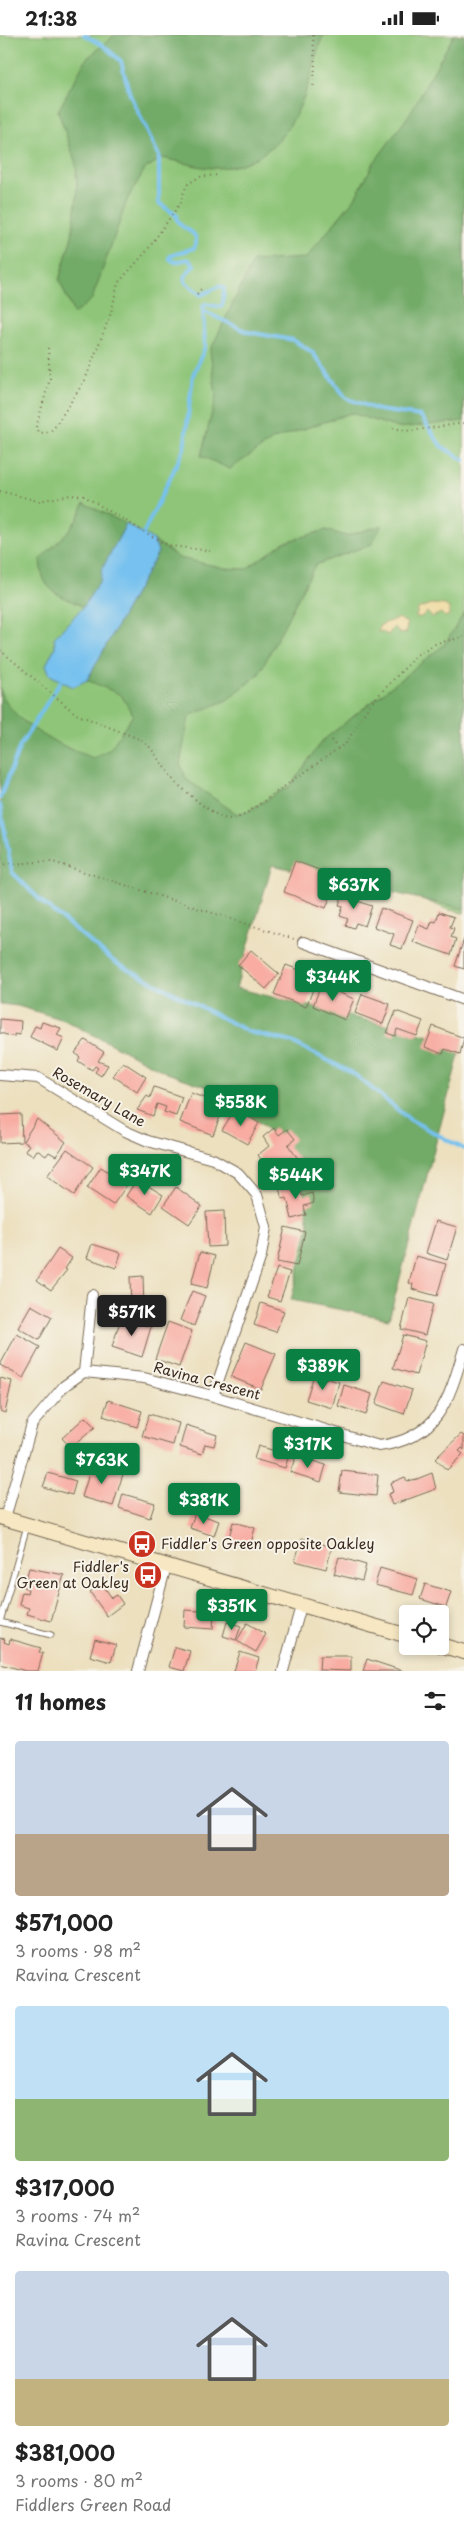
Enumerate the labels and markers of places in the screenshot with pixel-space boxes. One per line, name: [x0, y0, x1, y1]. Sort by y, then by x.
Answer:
pin: $637K: [319, 867, 389, 910]
pin: $344K: [298, 959, 368, 1002]
pin: $558K: [206, 1085, 276, 1127]
pin: $347K: [110, 1153, 180, 1196]
pin: $544K: [261, 1157, 331, 1200]
pin: $571K: [97, 1295, 167, 1337]
pin: $389K: [288, 1349, 358, 1391]
pin: $317K: [273, 1427, 343, 1469]
pin: $763K: [67, 1443, 137, 1485]
pin: $381K: [169, 1483, 239, 1525]
bus stop icon: Fiddler's Green opposite Oakley: [127, 1529, 157, 1559]
place label: Fiddler's Green opposite Oakley: [161, 1533, 375, 1554]
place label: Fiddler's Green at Oakley: [16, 1556, 129, 1593]
bus stop icon: Fiddler's Green at Oakley: [133, 1560, 163, 1590]
pin: $351K: [197, 1589, 267, 1631]

